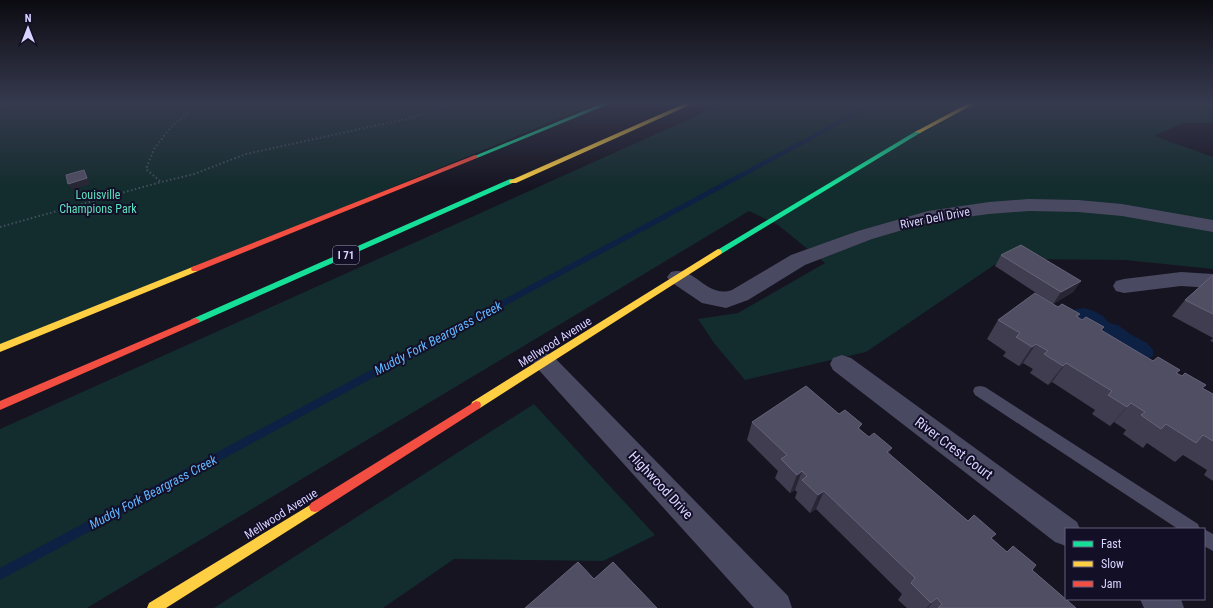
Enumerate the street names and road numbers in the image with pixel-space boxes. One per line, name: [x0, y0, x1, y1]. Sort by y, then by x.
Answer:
street label: River Dell Drive: [899, 204, 971, 232]
road number: I 71: [333, 246, 359, 264]
street label: Mellwood Avenue: [516, 314, 594, 370]
street label: River Crest Court: [912, 413, 996, 483]
street label: Highwood Drive: [626, 448, 697, 523]
street label: Mellwood Avenue: [242, 486, 320, 542]

